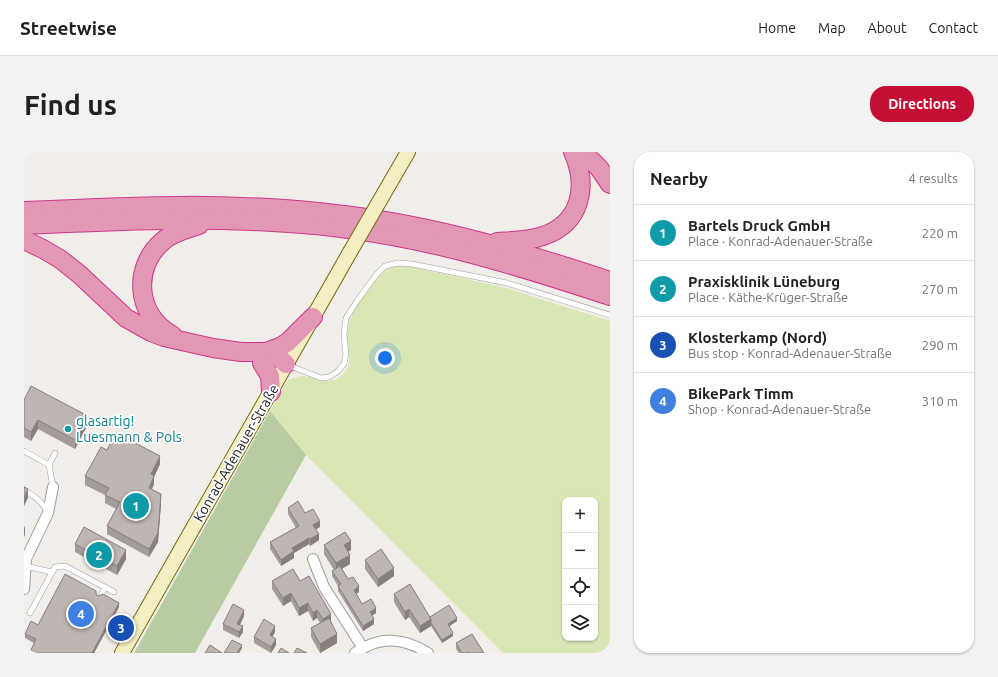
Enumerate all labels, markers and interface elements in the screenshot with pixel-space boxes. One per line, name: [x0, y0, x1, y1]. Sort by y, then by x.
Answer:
text: Streetwise: [20, 17, 117, 39]
text: Home: [758, 20, 796, 36]
text: Map: [818, 20, 846, 36]
text: About: [868, 20, 907, 36]
text: Contact: [929, 20, 978, 36]
button: Directions: [870, 86, 974, 122]
text: Find us: [24, 89, 117, 120]
text: Nearby: [650, 169, 708, 188]
text: 4 results: [908, 171, 958, 185]
text: Bartels Druck GmbH: [688, 217, 831, 234]
text: 1: [659, 226, 667, 240]
text: 220 m: [922, 226, 958, 240]
text: Place · Konrad-Adenauer-Straße: [688, 234, 873, 248]
text: Praxisklinik Lüneburg: [688, 273, 840, 290]
text: 2: [659, 282, 667, 296]
text: 270 m: [922, 282, 958, 296]
text: Place · Käthe-Krüger-Straße: [688, 290, 848, 304]
text: Klosterkamp (Nord): [688, 329, 827, 346]
text: 3: [659, 338, 667, 352]
text: 290 m: [922, 338, 958, 352]
text: Bus stop · Konrad-Adenauer-Straße: [688, 346, 892, 360]
your location: [375, 348, 395, 368]
street label: Konrad-Adenauer-Straße: [190, 382, 282, 524]
text: BikePark Timm: [688, 385, 794, 402]
text: 4: [659, 394, 667, 408]
text: 310 m: [922, 394, 958, 408]
text: Shop · Konrad-Adenauer-Straße: [688, 402, 871, 416]
place label: glasartig! Luesmann & Pols: [76, 413, 182, 445]
marker: glasartig! Luesmann & Pols: [63, 424, 73, 434]
pin: 1: [123, 491, 149, 521]
map controls: [562, 497, 598, 641]
button: +: [562, 497, 598, 533]
button: −: [562, 533, 598, 569]
pin: 2: [86, 540, 112, 570]
button: locate: [562, 569, 598, 605]
pin: 4: [68, 599, 94, 629]
button: layers: [562, 605, 598, 641]
pin: 3: [108, 613, 134, 643]

